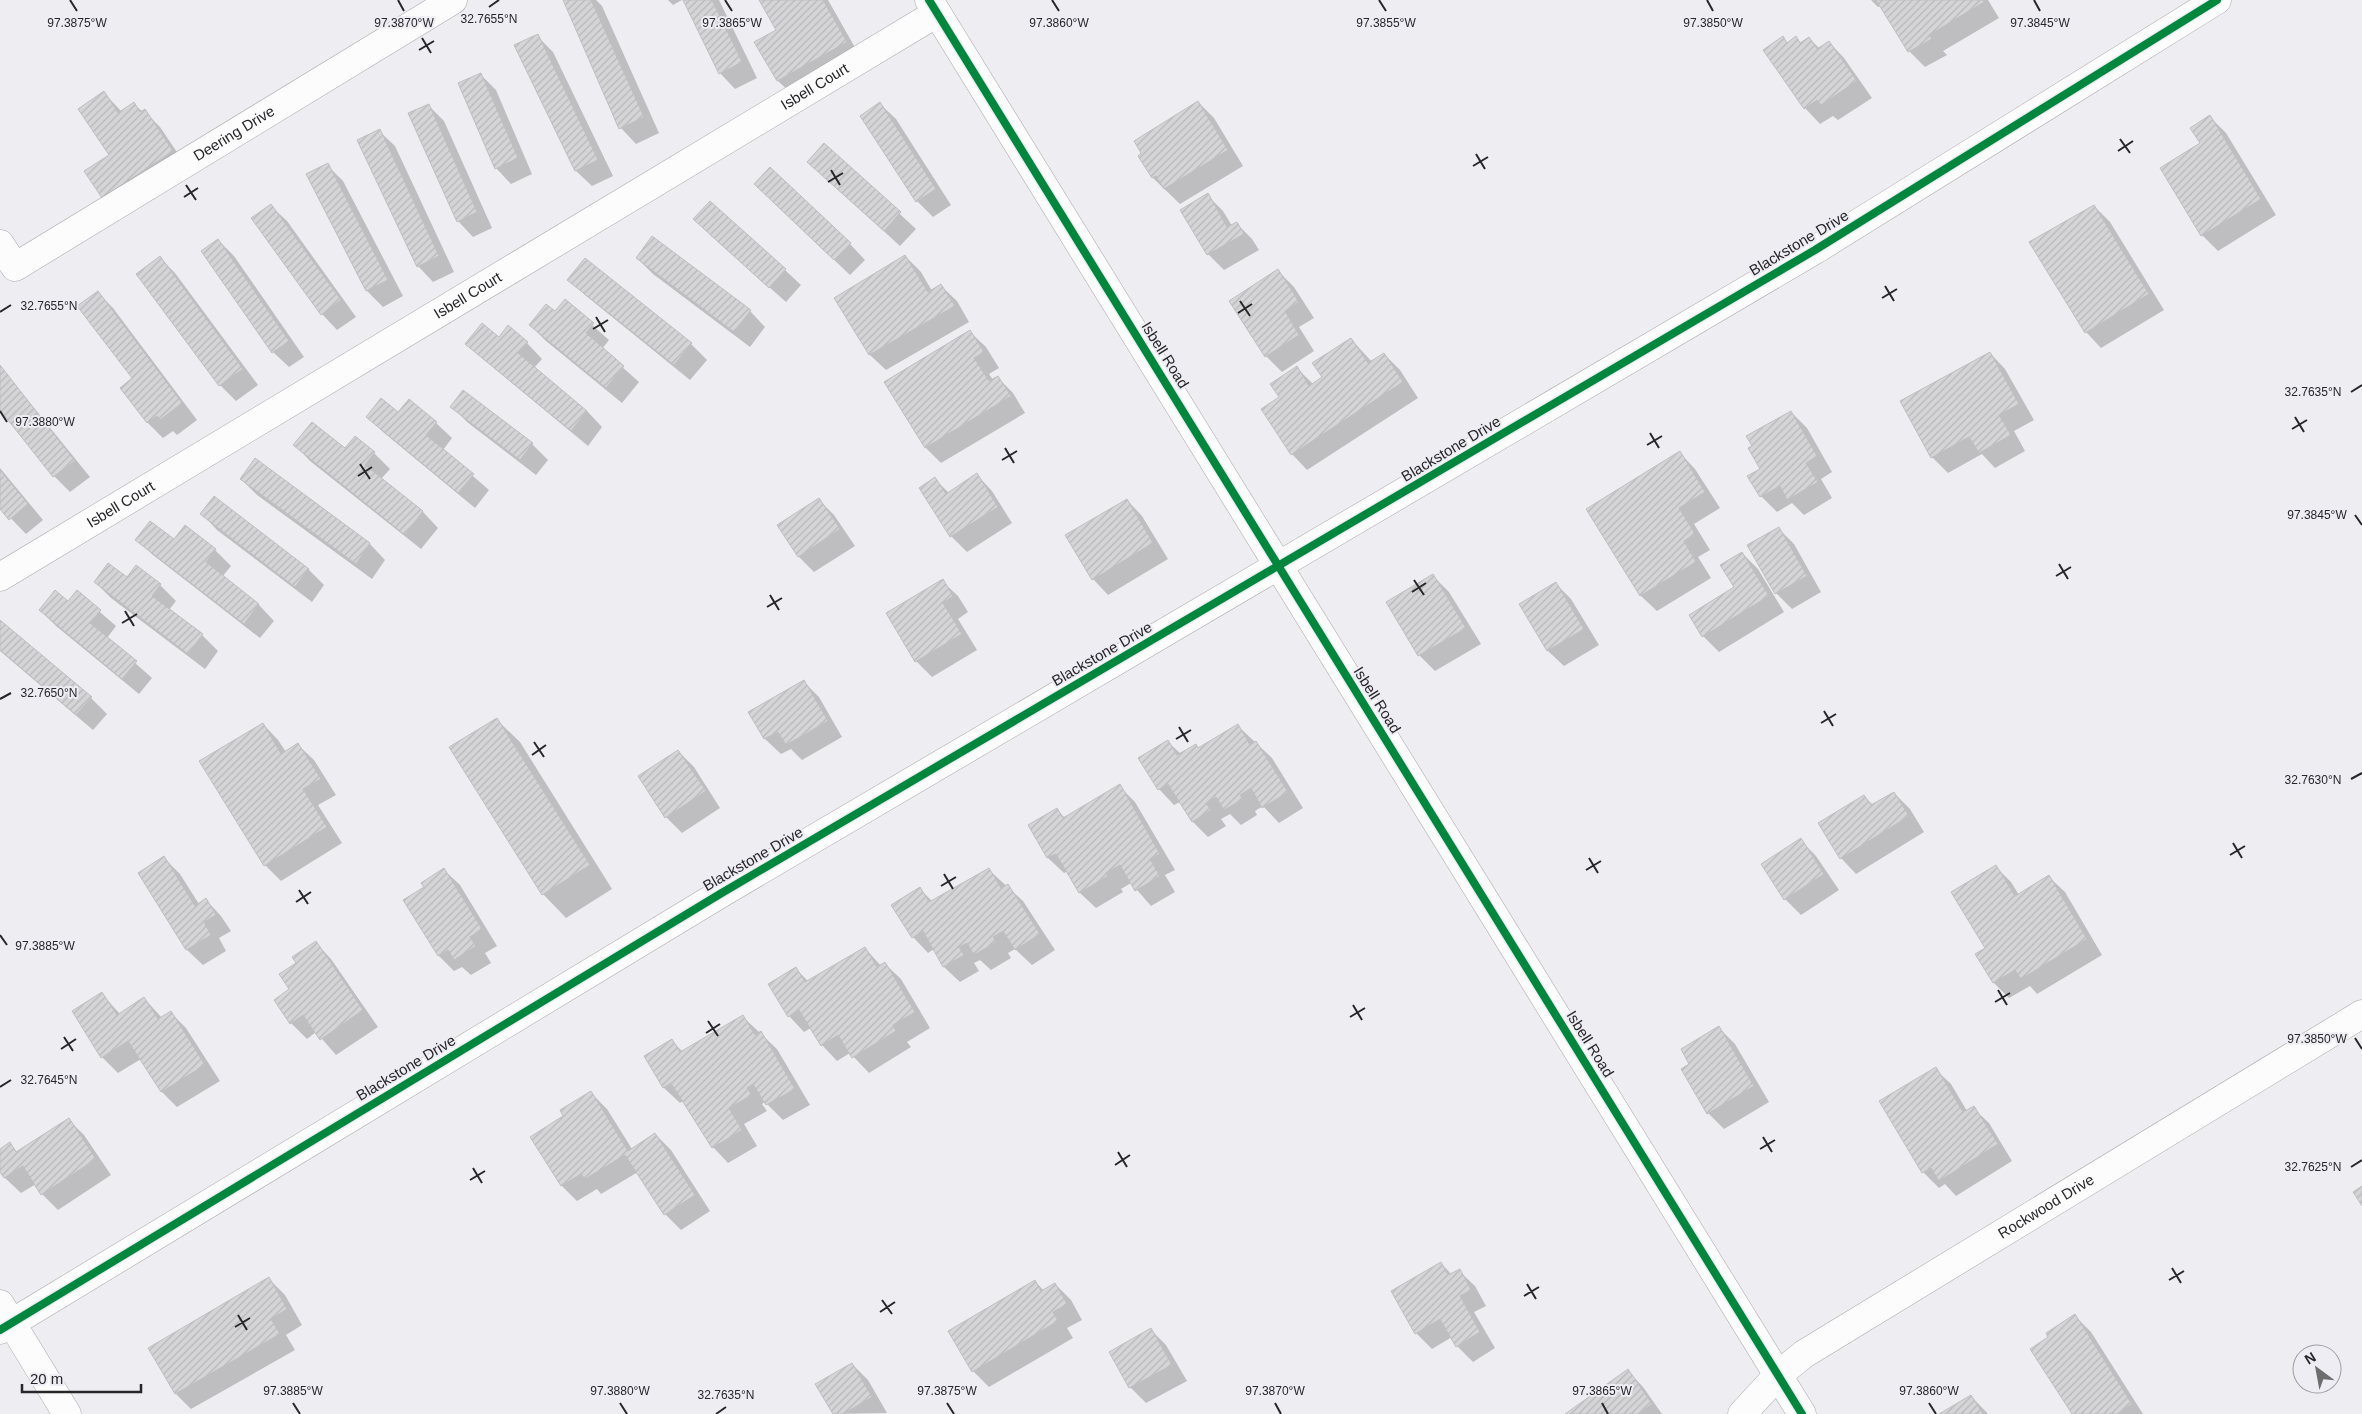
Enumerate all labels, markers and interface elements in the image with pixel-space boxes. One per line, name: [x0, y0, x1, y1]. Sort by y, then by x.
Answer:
text: 32.7655°N: [461, 12, 517, 26]
text: 97.3875°W: [47, 16, 107, 30]
text: 97.3870°W: [374, 16, 434, 30]
text: 97.3865°W: [702, 16, 762, 30]
text: 97.3860°W: [1029, 16, 1089, 30]
text: 97.3855°W: [1356, 16, 1416, 30]
text: 97.3850°W: [1683, 16, 1743, 30]
text: 97.3845°W: [2010, 16, 2070, 30]
street label: Isbell Court: [778, 59, 852, 113]
street label: Deering Drive: [190, 102, 277, 164]
street label: Blackstone Drive: [1746, 206, 1851, 279]
street label: Isbell Court: [431, 268, 505, 322]
text: 32.7655°N: [21, 299, 77, 313]
street label: Isbell Road: [1138, 318, 1193, 391]
text: 32.7635°N: [2285, 385, 2341, 399]
street label: Blackstone Drive: [1398, 412, 1503, 485]
text: 97.3880°W: [15, 415, 75, 429]
street label: Isbell Court: [84, 477, 158, 531]
text: 97.3845°W: [2287, 508, 2347, 522]
street label: Blackstone Drive: [1049, 618, 1155, 689]
street label: Isbell Road: [1350, 663, 1405, 736]
text: 32.7650°N: [21, 686, 77, 700]
text: 32.7630°N: [2285, 773, 2341, 787]
street label: Blackstone Drive: [700, 823, 806, 894]
text: 97.3885°W: [15, 939, 75, 953]
street label: Isbell Road: [1563, 1007, 1618, 1080]
street label: Blackstone Drive: [353, 1031, 458, 1104]
text: 97.3850°W: [2287, 1032, 2347, 1046]
text: 32.7645°N: [21, 1073, 77, 1087]
text: 32.7625°N: [2285, 1160, 2341, 1174]
street label: Rockwood Drive: [1995, 1170, 2097, 1242]
north arrow: [2292, 1344, 2342, 1394]
text: N: [2302, 1349, 2319, 1367]
scale bar: [22, 1362, 141, 1394]
text: 20 m: [30, 1370, 63, 1387]
text: 97.3885°W: [263, 1384, 323, 1398]
text: 97.3880°W: [590, 1384, 650, 1398]
text: 97.3875°W: [917, 1384, 977, 1398]
text: 97.3870°W: [1245, 1384, 1305, 1398]
text: 97.3865°W: [1572, 1384, 1632, 1398]
text: 97.3860°W: [1899, 1384, 1959, 1398]
text: 32.7635°N: [698, 1388, 754, 1402]

